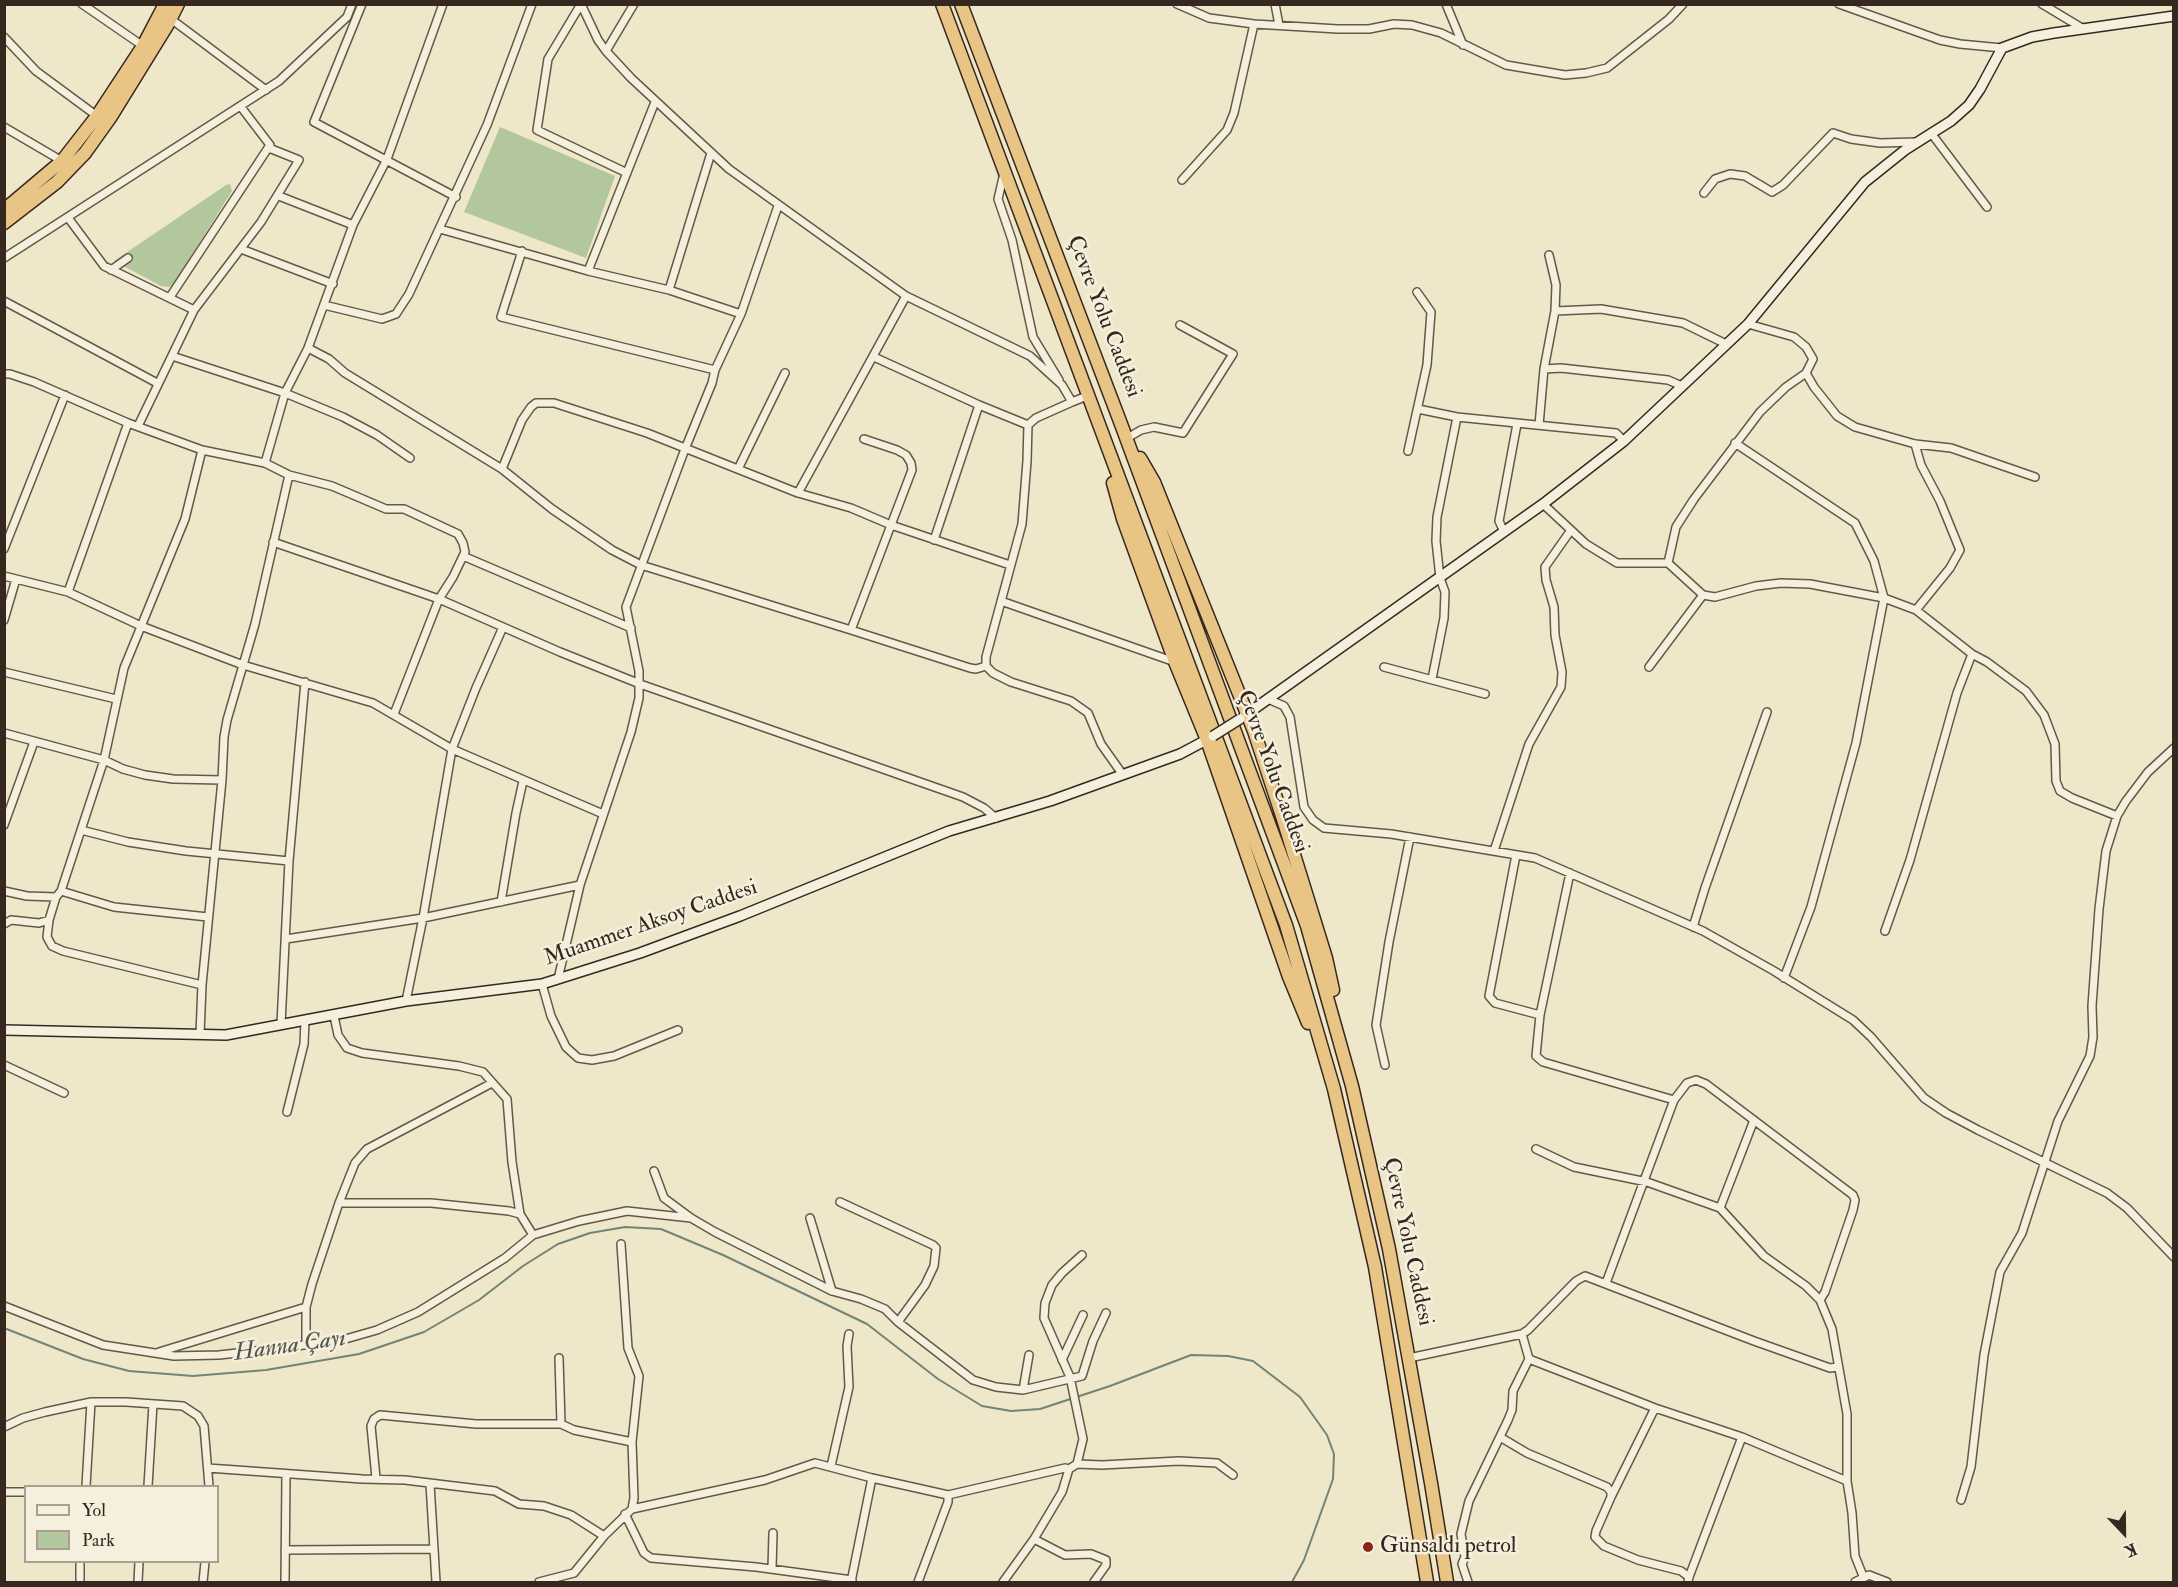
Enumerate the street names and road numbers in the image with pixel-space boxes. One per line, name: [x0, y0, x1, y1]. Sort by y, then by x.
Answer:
street label: Çevre Yolu Caddesi: [1060, 232, 1146, 402]
street label: Çevre Yolu Caddesi: [1230, 687, 1314, 857]
street label: Muammer Aksoy Caddesi: [541, 875, 761, 973]
street label: Çevre Yolu Caddesi: [1376, 1156, 1438, 1328]

